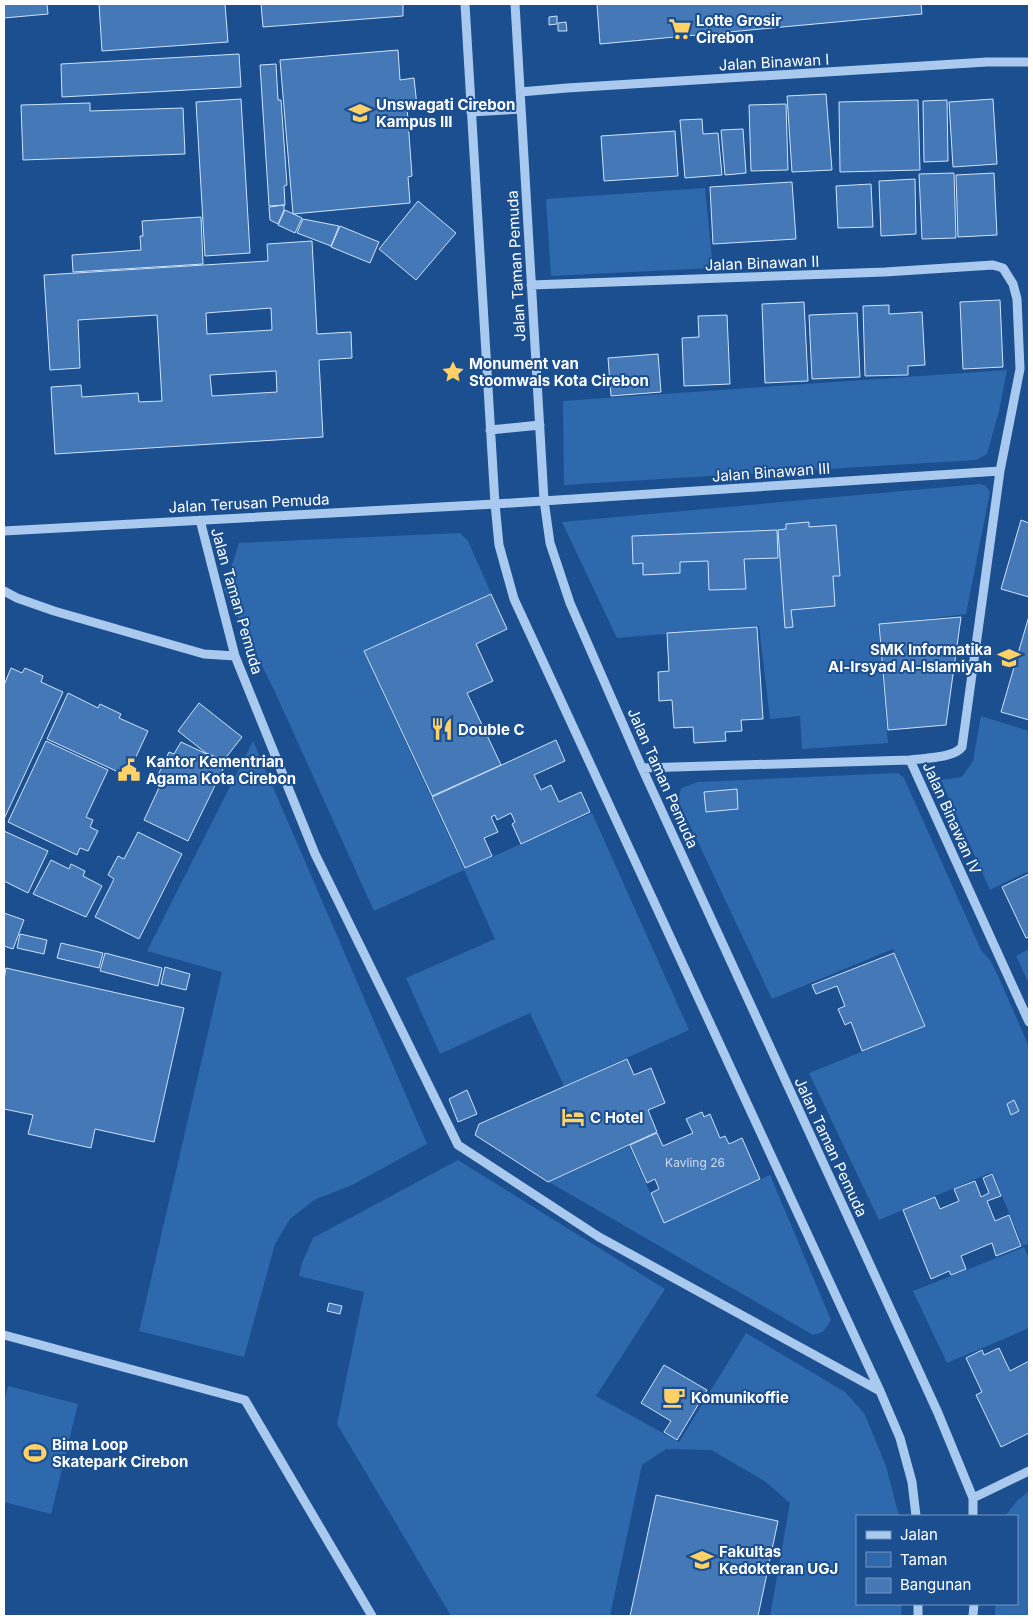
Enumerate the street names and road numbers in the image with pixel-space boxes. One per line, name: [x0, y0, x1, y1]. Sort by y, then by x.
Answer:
street label: Jalan Binawan I: [718, 50, 830, 74]
street label: Jalan Taman Pemuda: [503, 190, 529, 342]
street label: Jalan Binawan II: [704, 252, 820, 274]
street label: Jalan Binawan III: [711, 458, 831, 486]
street label: Jalan Terusan Pemuda: [168, 489, 330, 517]
street label: Jalan Taman Pemuda: [207, 525, 267, 677]
street label: Jalan Taman Pemuda: [623, 705, 703, 851]
street label: Jalan Binawan IV: [919, 759, 985, 877]
street label: Jalan Taman Pemuda: [790, 1074, 872, 1220]

